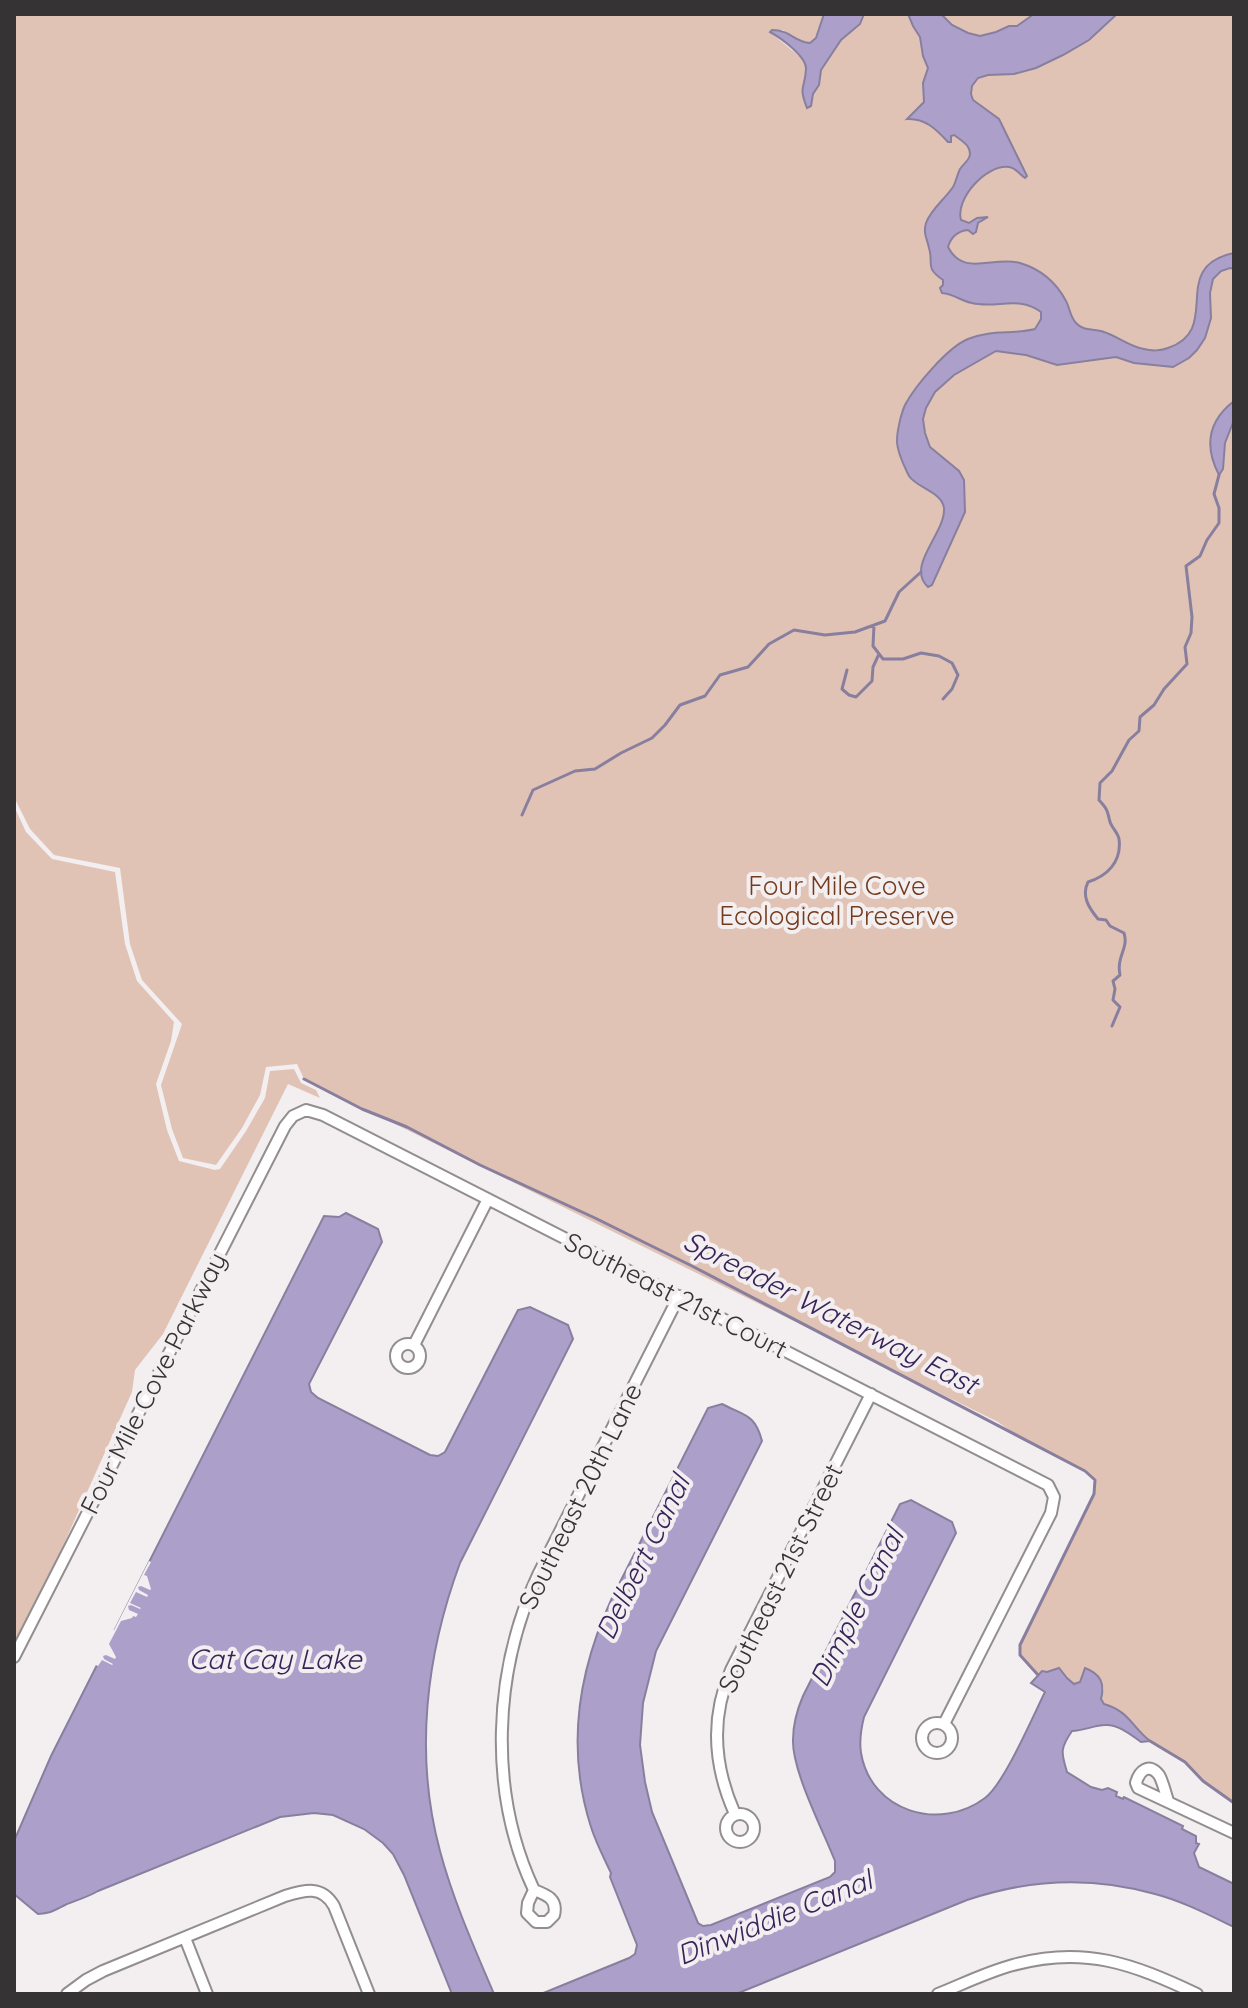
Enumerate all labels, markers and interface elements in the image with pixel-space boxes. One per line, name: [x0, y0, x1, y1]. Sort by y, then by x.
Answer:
park label: Four Mile Cove Ecological Preserve: [719, 869, 955, 932]
water label: Spreader Waterway East: [678, 1223, 987, 1403]
street label: Southeast 21st Court: [559, 1225, 793, 1365]
street label: Four Mile Cove Parkway: [73, 1246, 233, 1520]
street label: Southeast 20th Lane: [511, 1378, 649, 1614]
street label: Southeast 21st Street: [710, 1458, 850, 1698]
water label: Delbert Canal: [587, 1466, 698, 1645]
water label: Dimple Canal: [801, 1519, 912, 1692]
water label: Cat Cay Lake: [188, 1641, 363, 1676]
water label: Dinwiddie Canal: [671, 1861, 880, 1972]

